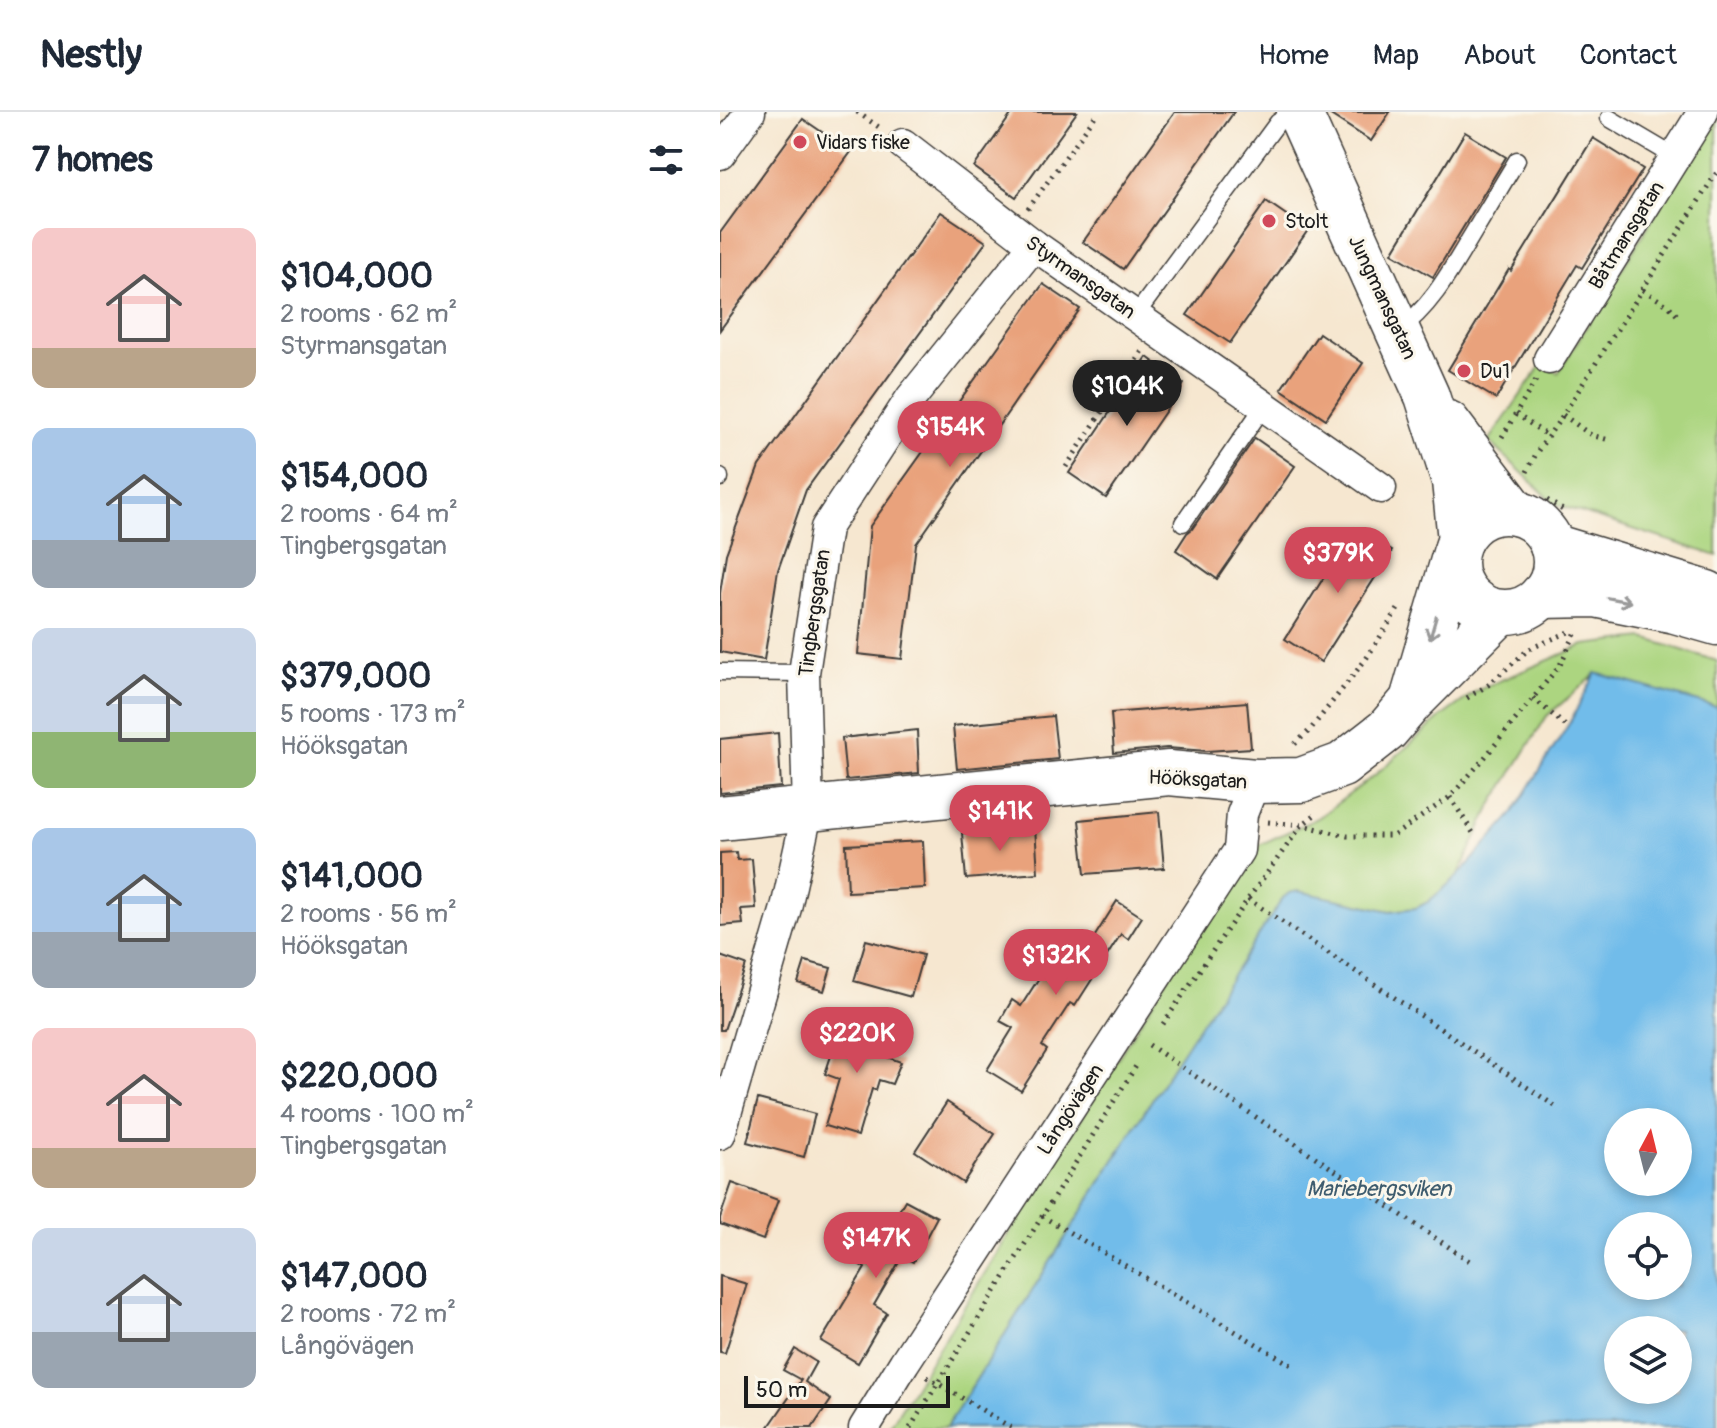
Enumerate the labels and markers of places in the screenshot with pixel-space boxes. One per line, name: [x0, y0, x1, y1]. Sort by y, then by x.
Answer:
place label: Vidars fiske: [816, 130, 910, 155]
marker: Vidars fiske: [791, 133, 809, 151]
place label: Stolt: [1285, 209, 1329, 234]
marker: Stolt: [1260, 212, 1278, 230]
place label: Du1: [1480, 359, 1510, 384]
pin: $104K: [1071, 360, 1183, 428]
marker: Du1: [1455, 362, 1473, 380]
pin: $154K: [894, 401, 1006, 469]
pin: $379K: [1282, 527, 1394, 595]
pin: $141K: [944, 785, 1056, 853]
pin: $132K: [1000, 929, 1112, 997]
pin: $220K: [801, 1007, 913, 1075]
pin: $147K: [820, 1212, 932, 1280]

